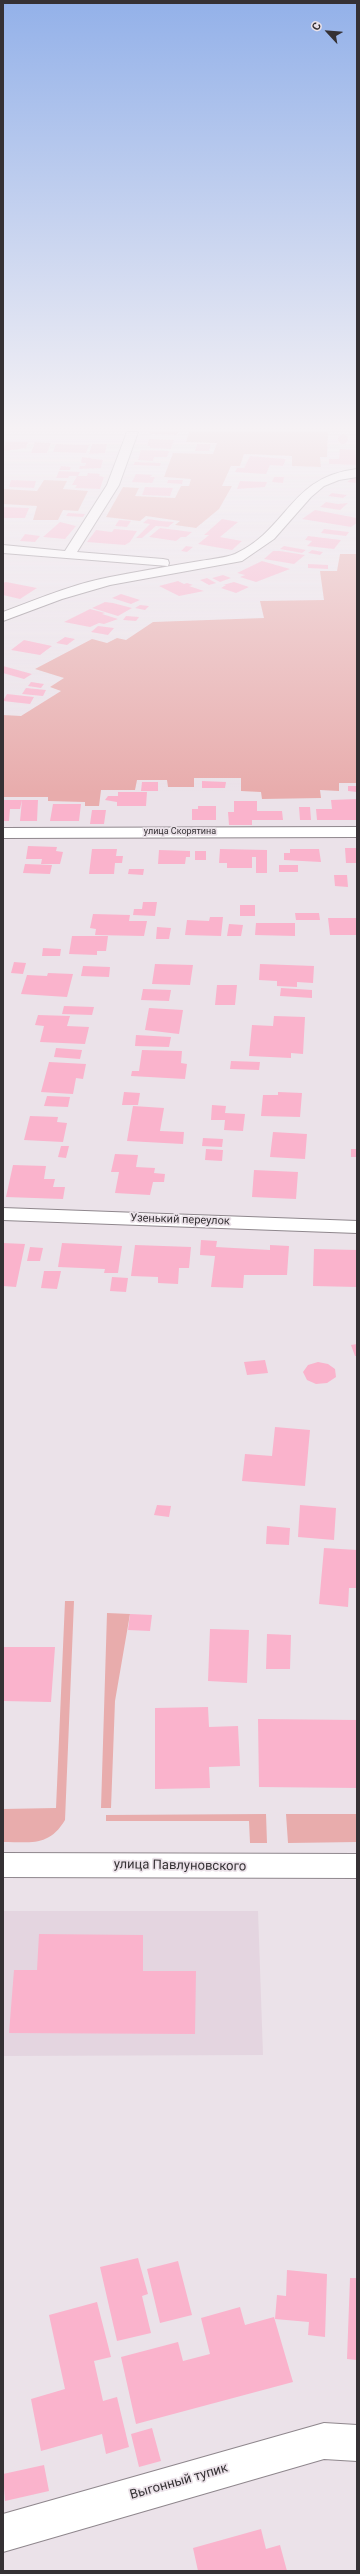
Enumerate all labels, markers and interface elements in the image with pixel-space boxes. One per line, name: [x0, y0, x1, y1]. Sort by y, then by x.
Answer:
north arrow: [308, 12, 348, 52]
text: С: [309, 20, 324, 33]
street label: улица Скорятина: [144, 827, 216, 837]
street label: Узенький переулок: [130, 1212, 230, 1228]
street label: улица Павлуновского: [114, 1857, 246, 1875]
street label: Выгонный тупик: [128, 2461, 230, 2503]

